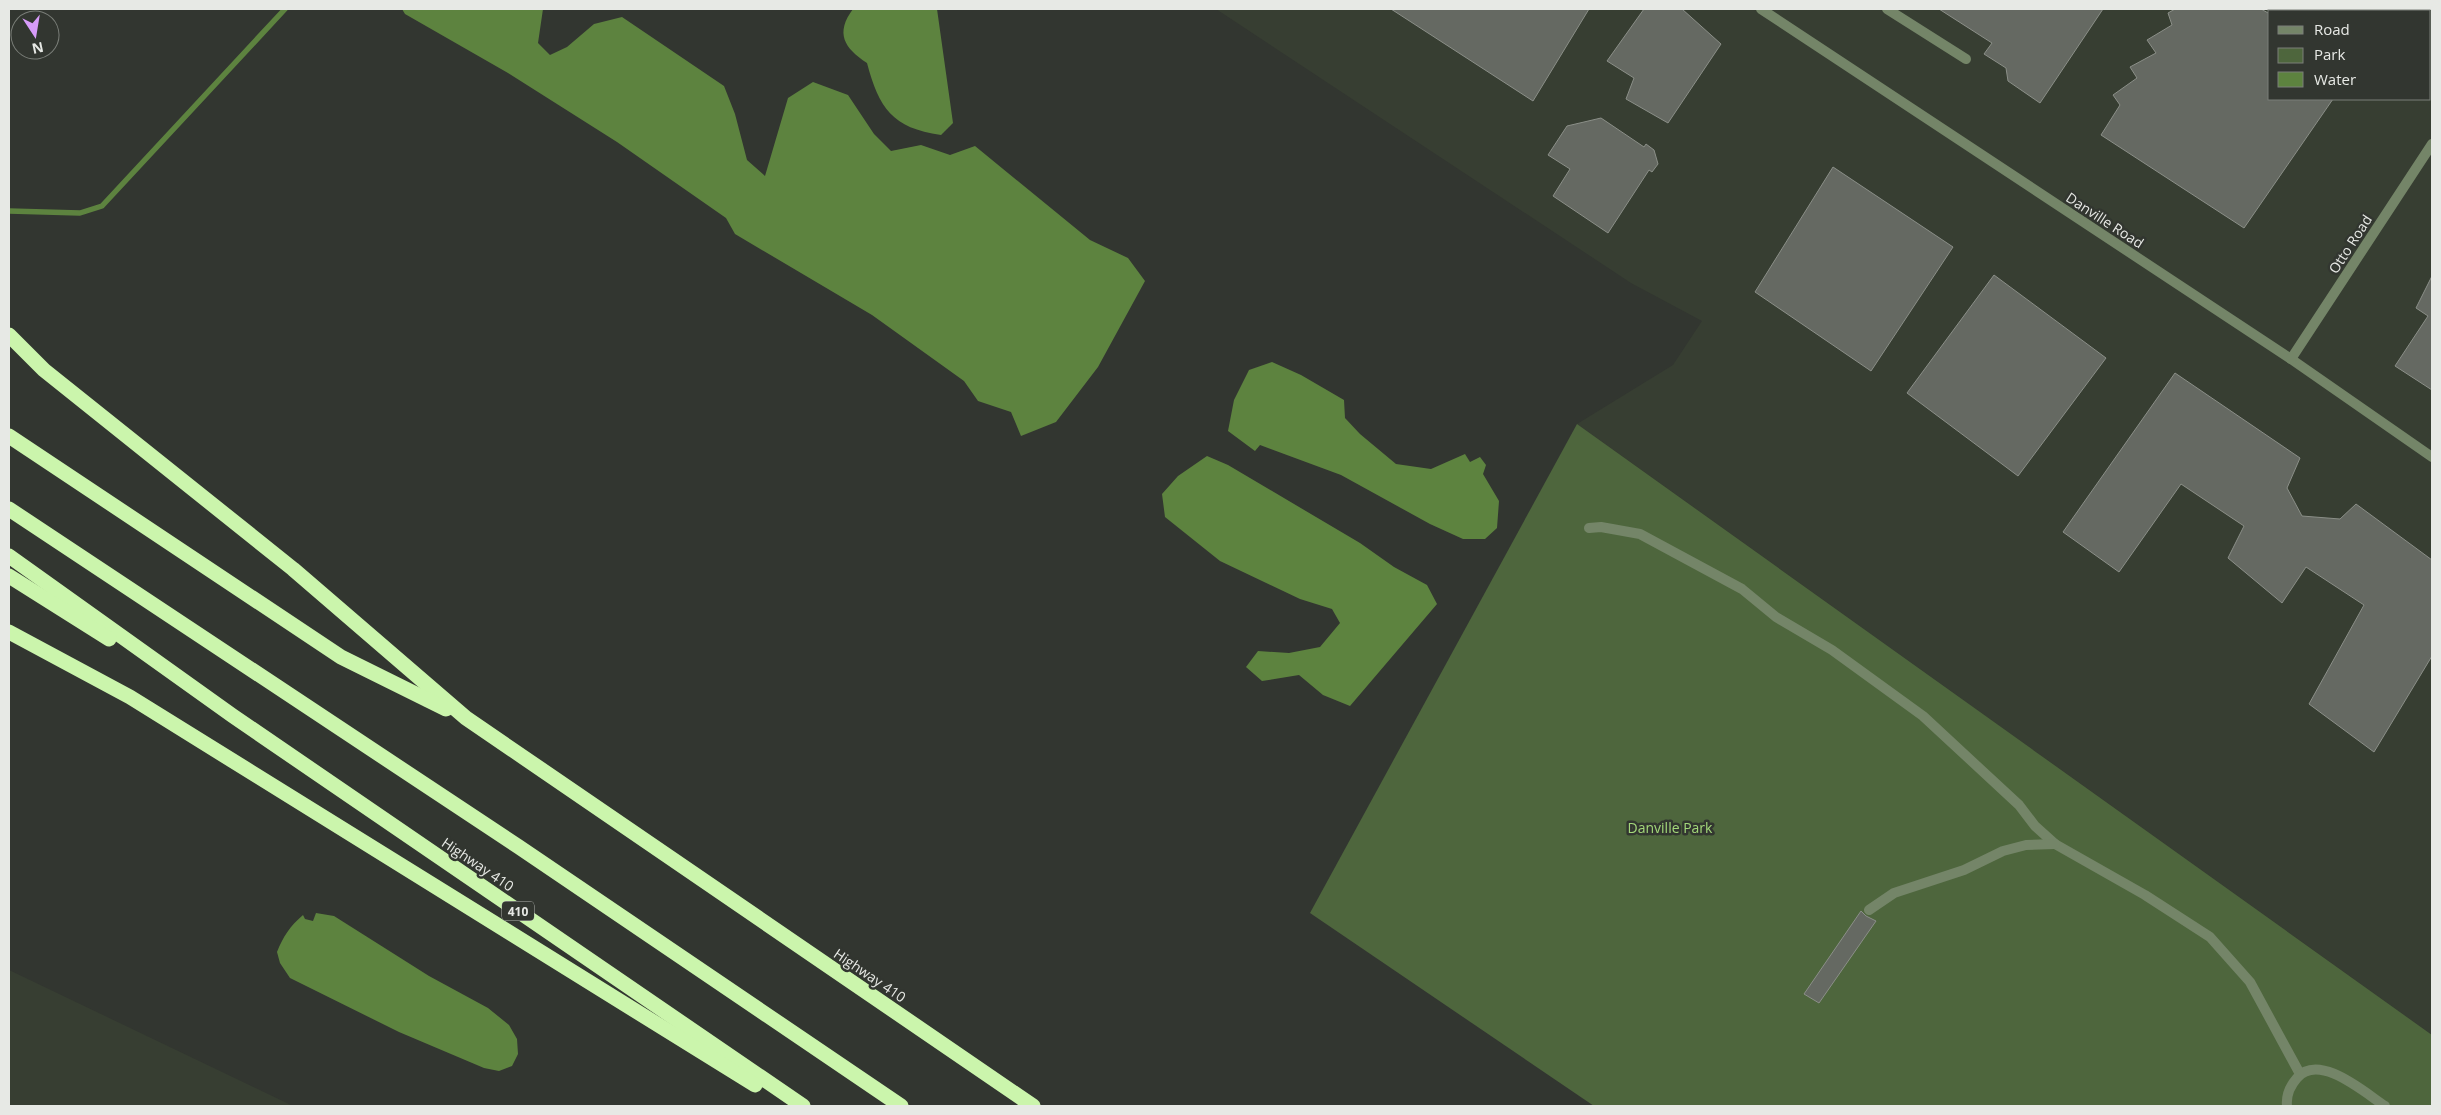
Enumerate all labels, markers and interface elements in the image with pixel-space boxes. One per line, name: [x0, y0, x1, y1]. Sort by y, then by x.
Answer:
north arrow: [10, 10, 60, 60]
legend: [2268, 10, 2431, 100]
text: Road: [2314, 19, 2350, 39]
text: N: [30, 38, 45, 59]
text: Park: [2314, 44, 2345, 64]
text: Water: [2314, 69, 2356, 89]
street label: Danville Road: [2062, 188, 2148, 252]
street label: Otto Road: [2324, 211, 2376, 277]
park label: Danville Park: [1628, 818, 1713, 837]
street label: Highway 410: [438, 833, 518, 895]
road number: 410: [502, 901, 534, 920]
street label: Highway 410: [830, 944, 910, 1006]

